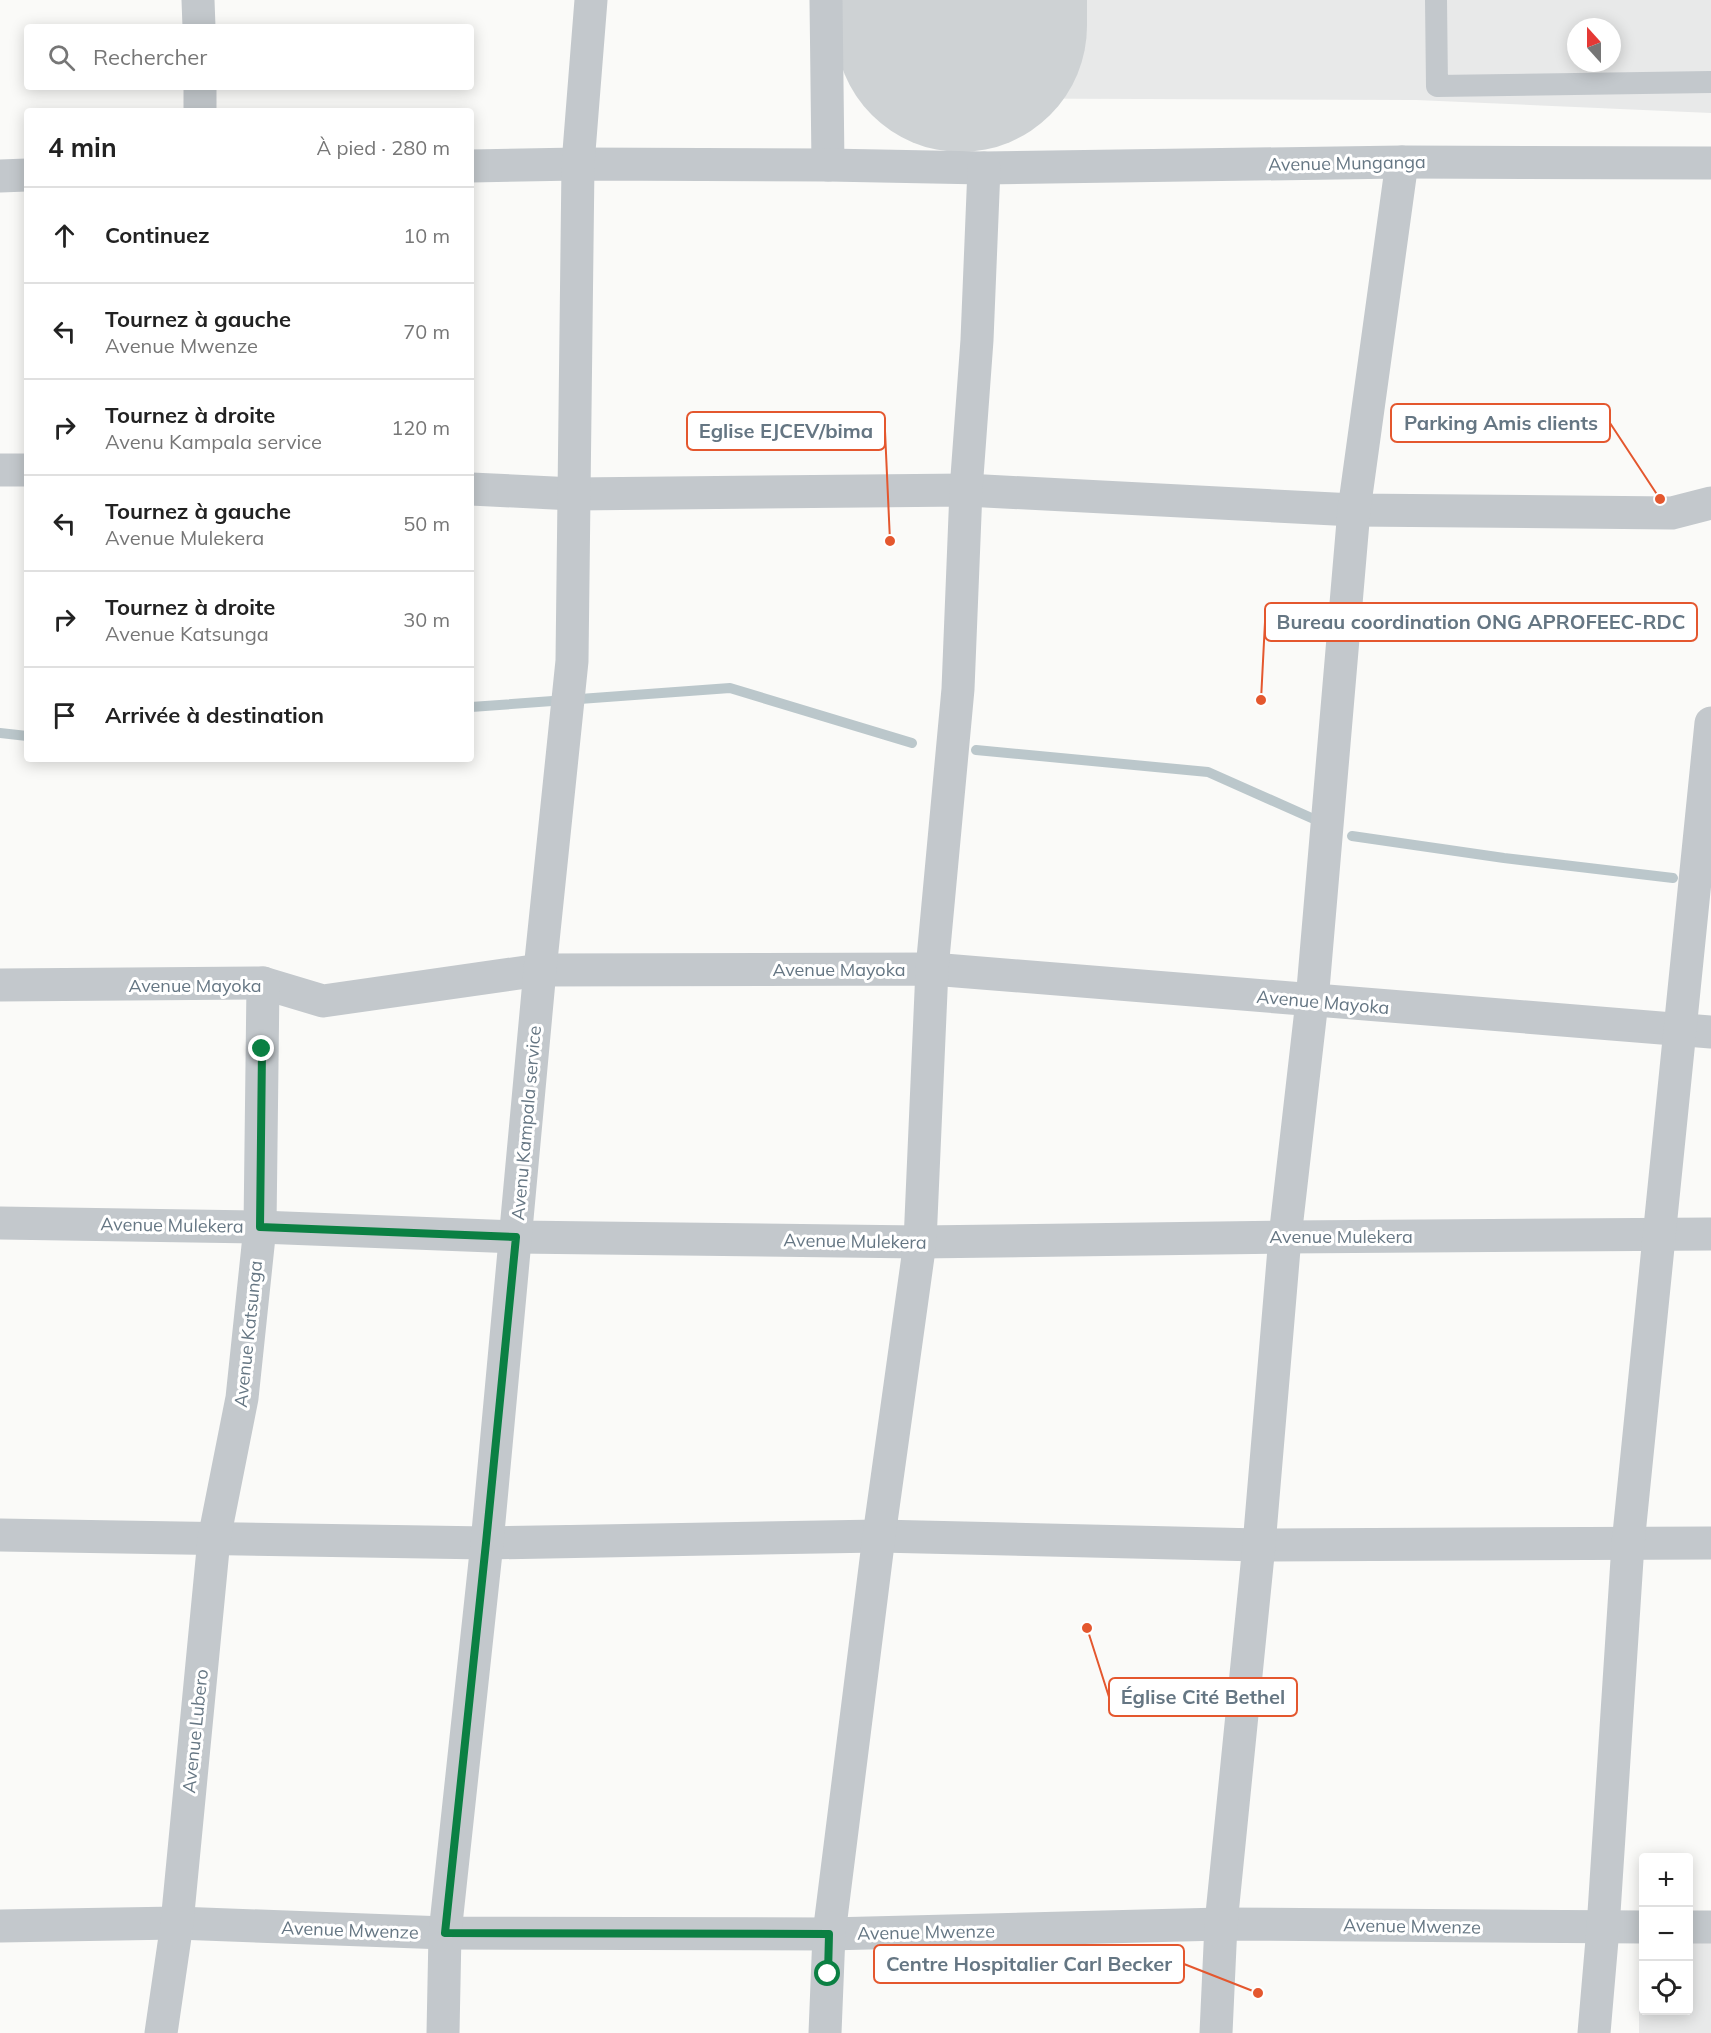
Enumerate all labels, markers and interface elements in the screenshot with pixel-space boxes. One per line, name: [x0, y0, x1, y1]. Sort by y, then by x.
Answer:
north arrow: [1567, 18, 1621, 72]
search box: [24, 24, 474, 90]
icon: search: [45, 41, 78, 74]
text: Rechercher: [93, 43, 207, 71]
text: 4 min: [48, 131, 117, 164]
text: À pied · 280 m: [317, 135, 450, 160]
street label: Avenue Munganga: [1268, 150, 1426, 176]
icon: ahead: [48, 219, 81, 252]
text: Continuez: [105, 221, 210, 249]
text: 10 m: [403, 223, 450, 248]
text: Tournez à gauche: [105, 305, 291, 333]
icon: left: [48, 315, 81, 348]
text: 70 m: [403, 319, 450, 344]
text: Avenue Mwenze: [105, 333, 258, 358]
text: Tournez à droite: [105, 401, 275, 429]
callout: Parking Amis clients: [1391, 404, 1610, 442]
text: Parking Amis clients: [1404, 410, 1598, 435]
icon: right: [48, 411, 81, 444]
callout: Eglise EJCEV/bima: [687, 412, 885, 450]
text: 120 m: [391, 415, 450, 440]
text: Eglise EJCEV/bima: [699, 418, 873, 443]
text: Avenu Kampala service: [105, 429, 322, 454]
text: Tournez à gauche: [105, 497, 291, 525]
icon: left: [48, 507, 81, 540]
text: 50 m: [403, 511, 450, 536]
text: Avenue Mulekera: [105, 525, 264, 550]
text: Tournez à droite: [105, 593, 275, 621]
icon: right: [48, 603, 81, 636]
callout: Bureau coordination ONG APROFEEC-RDC: [1265, 603, 1697, 641]
text: 30 m: [403, 607, 450, 632]
text: Bureau coordination ONG APROFEEC-RDC: [1277, 609, 1685, 634]
text: Avenue Katsunga: [105, 621, 269, 646]
icon: arrive: [48, 699, 81, 732]
text: Arrivée à destination: [105, 701, 324, 729]
street label: Avenue Mayoka: [772, 958, 906, 981]
street label: Avenue Mayoka: [128, 974, 262, 997]
street label: Avenue Mayoka: [1256, 985, 1390, 1019]
street label: Avenu Kampala service: [506, 1025, 546, 1221]
route end: [248, 1035, 274, 1061]
street label: Avenue Mulekera: [100, 1212, 244, 1238]
street label: Avenue Mulekera: [1269, 1225, 1413, 1248]
street label: Avenue Mulekera: [783, 1228, 927, 1254]
street label: Avenue Katsunga: [229, 1259, 267, 1409]
street label: Avenue Lubero: [177, 1668, 213, 1794]
callout: Église Cité Bethel: [1109, 1678, 1297, 1716]
text: Église Cité Bethel: [1121, 1684, 1285, 1709]
map controls: [1639, 1853, 1693, 2015]
button: +: [1639, 1853, 1693, 1907]
button: −: [1639, 1907, 1693, 1961]
street label: Avenue Mwenze: [1343, 1913, 1481, 1939]
street label: Avenue Mwenze: [281, 1916, 419, 1944]
street label: Avenue Mwenze: [857, 1919, 995, 1945]
callout: Centre Hospitalier Carl Becker: [874, 1945, 1184, 1983]
text: Centre Hospitalier Carl Becker: [886, 1951, 1172, 1976]
route start: [814, 1960, 840, 1986]
button: locate: [1639, 1961, 1693, 2015]

